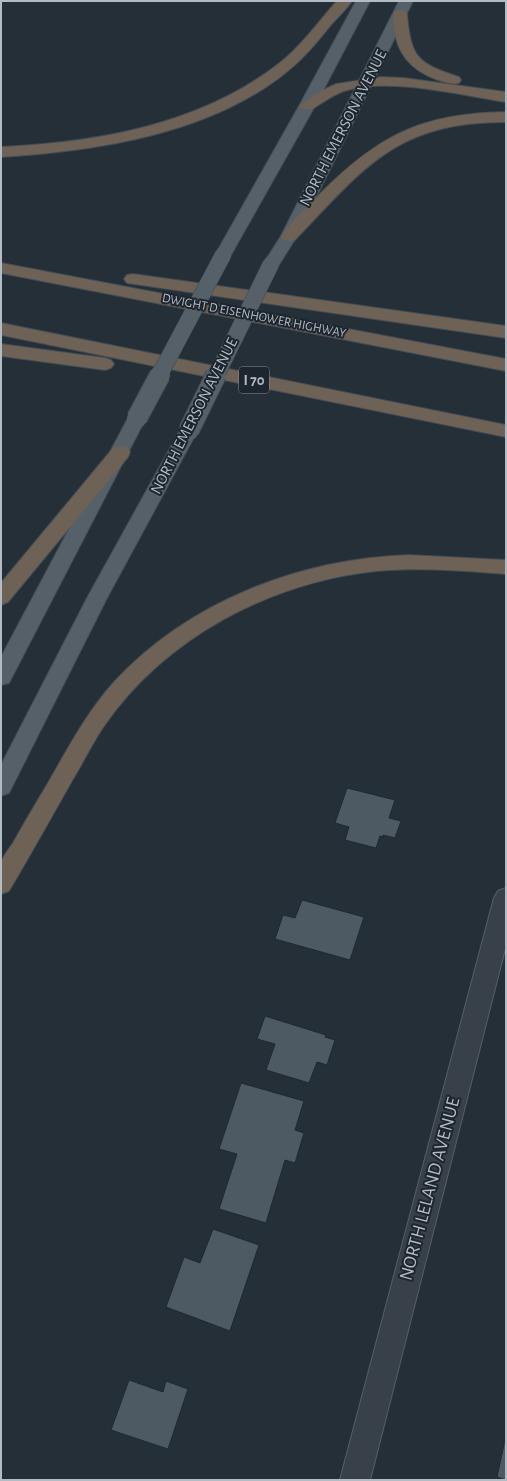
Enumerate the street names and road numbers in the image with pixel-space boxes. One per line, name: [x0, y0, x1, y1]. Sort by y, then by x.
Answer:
street label: NORTH EMERSON AVENUE: [297, 47, 390, 209]
street label: DWIGHT D EISENHOWER HIGHWAY: [161, 292, 347, 340]
street label: NORTH EMERSON AVENUE: [148, 335, 241, 497]
road number: I 70: [239, 367, 269, 393]
street label: NORTH LELAND AVENUE: [396, 1095, 464, 1283]

